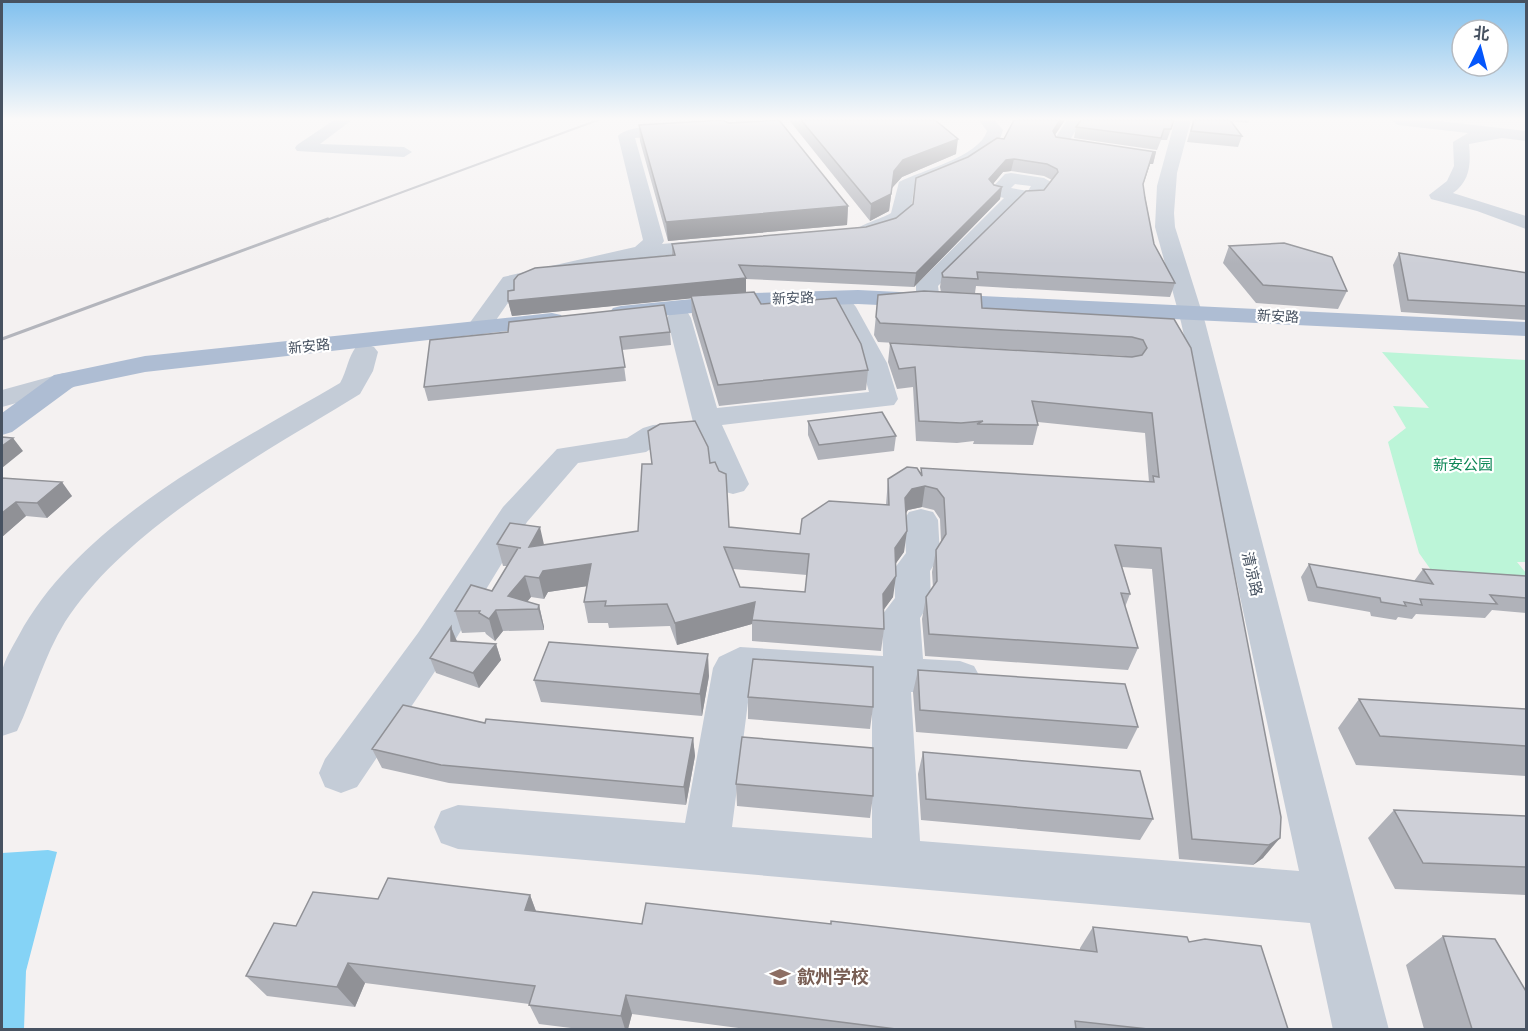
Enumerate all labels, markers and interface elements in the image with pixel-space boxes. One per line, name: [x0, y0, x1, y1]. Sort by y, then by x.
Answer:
north arrow: [1450, 18, 1510, 78]
text: 北: [1472, 20, 1491, 46]
street label: 新安路: [772, 286, 814, 309]
street label: 新安路: [1257, 304, 1300, 327]
street label: 新安路: [287, 333, 331, 358]
park label: 新安公园: [1433, 453, 1493, 476]
street label: 清凉路: [1236, 549, 1269, 598]
place label: 歙州学校: [797, 963, 869, 990]
school or university icon: 歙州学校: [768, 965, 792, 989]

